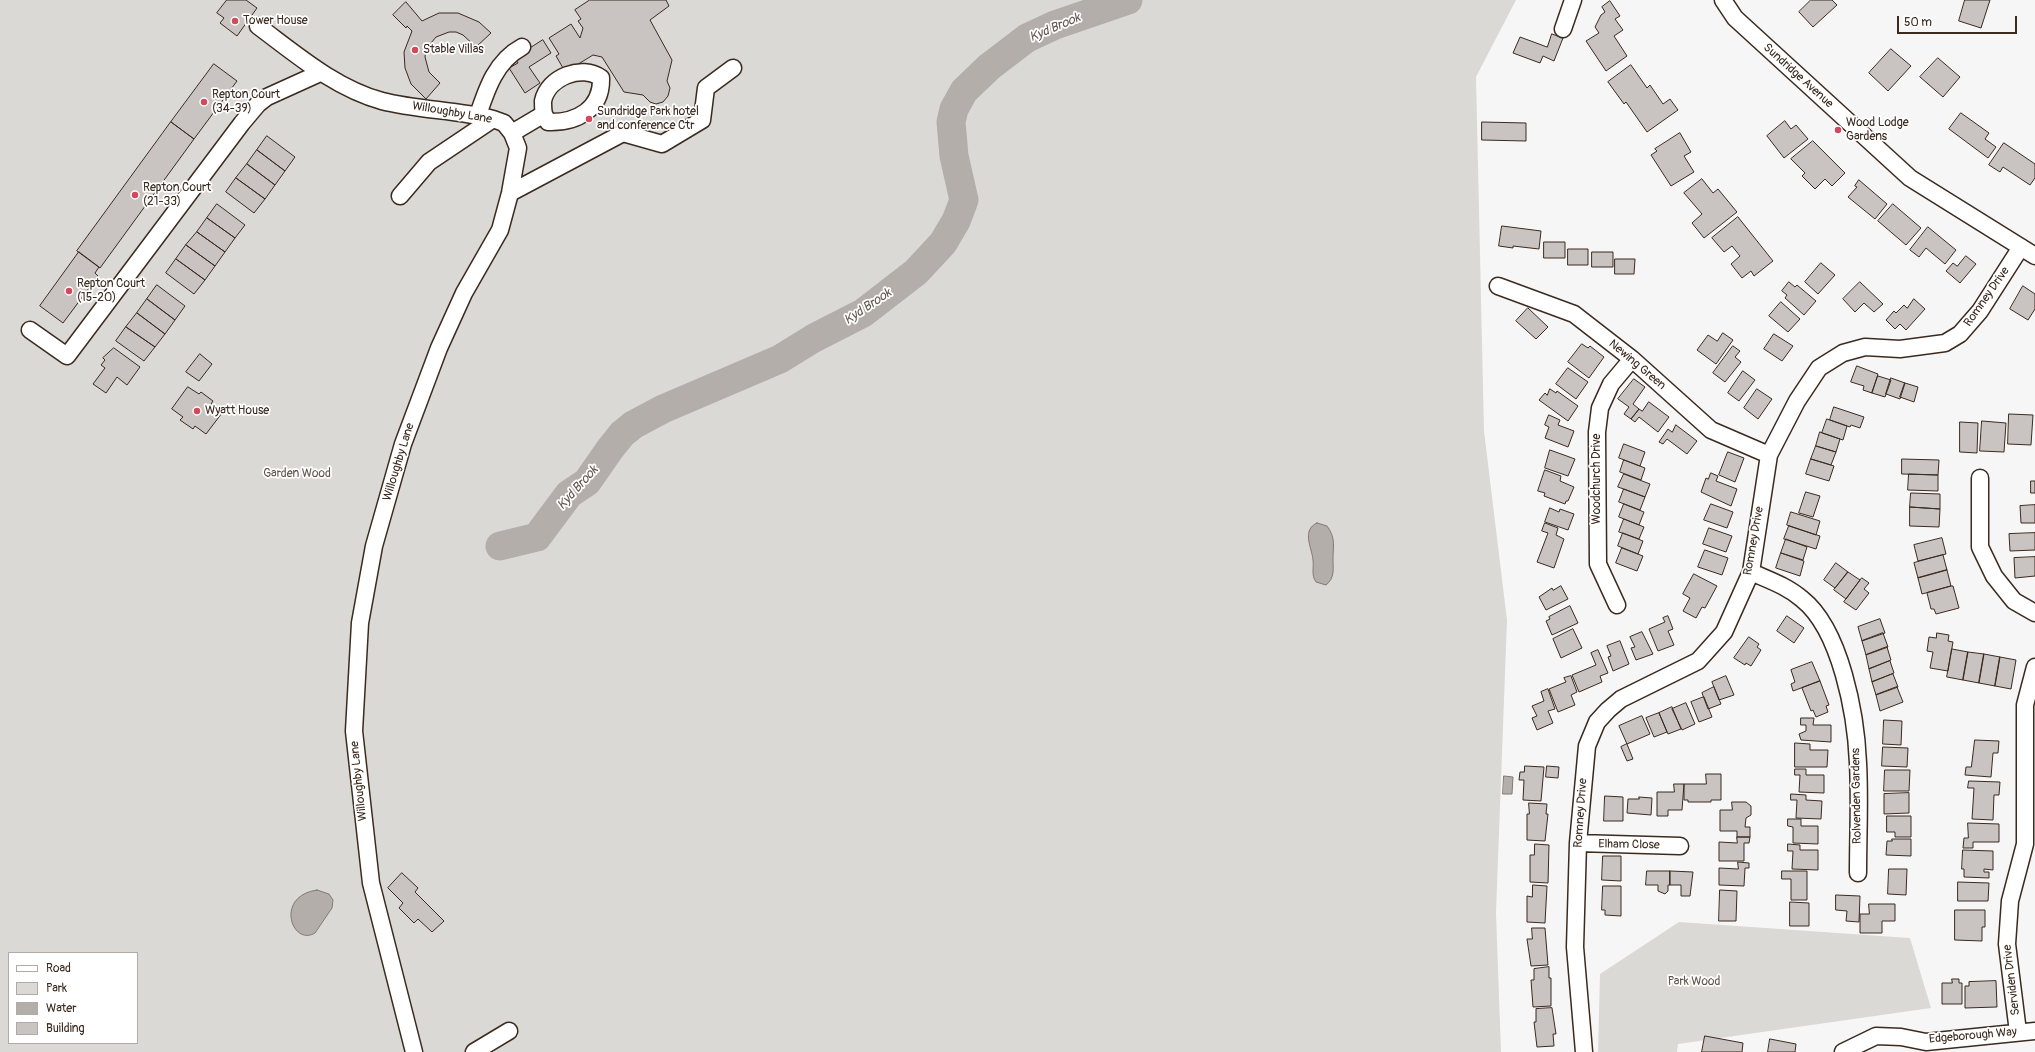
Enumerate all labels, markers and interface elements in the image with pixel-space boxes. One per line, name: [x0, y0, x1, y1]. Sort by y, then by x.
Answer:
scale bar: [1899, 8, 2019, 34]
water label: Kyd Brook: [1027, 10, 1083, 46]
place label: Tower House: [243, 14, 308, 28]
text: 50 m: [1904, 15, 1932, 30]
marker: Tower House: [230, 16, 240, 26]
street label: Sundridge Avenue: [1760, 41, 1836, 111]
place label: Stable Villas: [423, 43, 484, 57]
marker: Stable Villas: [410, 45, 420, 55]
place label: Repton Court (34-39): [212, 88, 280, 116]
marker: Repton Court (34-39): [199, 97, 209, 107]
street label: Willoughby Lane: [411, 99, 493, 127]
place label: Sundridge Park hotel and conference Ctr: [597, 105, 699, 133]
marker: Sundridge Park hotel and conference Ctr: [584, 114, 594, 124]
place label: Wood Lodge Gardens: [1846, 116, 1909, 144]
marker: Wood Lodge Gardens: [1833, 125, 1843, 135]
place label: Repton Court (21-33): [143, 181, 211, 209]
marker: Repton Court (21-33): [130, 190, 140, 200]
street label: Romney Drive: [1961, 264, 2013, 330]
place label: Repton Court (15-20): [77, 277, 145, 305]
marker: Repton Court (15-20): [64, 286, 74, 296]
water label: Kyd Brook: [841, 286, 895, 328]
street label: Newing Green: [1606, 337, 1668, 393]
place label: Wyatt House: [205, 404, 269, 418]
marker: Wyatt House: [192, 406, 202, 416]
street label: Willoughby Lane: [380, 421, 418, 503]
street label: Woodchurch Drive: [1590, 433, 1604, 525]
water label: Kyd Brook: [554, 463, 602, 513]
park label: Garden Wood: [263, 467, 331, 481]
street label: Romney Drive: [1741, 505, 1767, 577]
street label: Willoughby Lane: [348, 740, 370, 822]
street label: Rolvenden Gardens: [1849, 748, 1865, 844]
street label: Romney Drive: [1571, 778, 1591, 848]
street label: Elham Close: [1598, 837, 1660, 853]
street label: Serviden Drive: [2001, 944, 2023, 1016]
legend: [8, 952, 138, 1044]
text: Road: [46, 961, 71, 976]
park label: Park Wood: [1668, 975, 1720, 989]
text: Park: [46, 981, 67, 996]
text: Water: [46, 1001, 77, 1016]
text: Building: [46, 1021, 85, 1036]
street label: Edgeborough Way: [1928, 1025, 2018, 1047]

